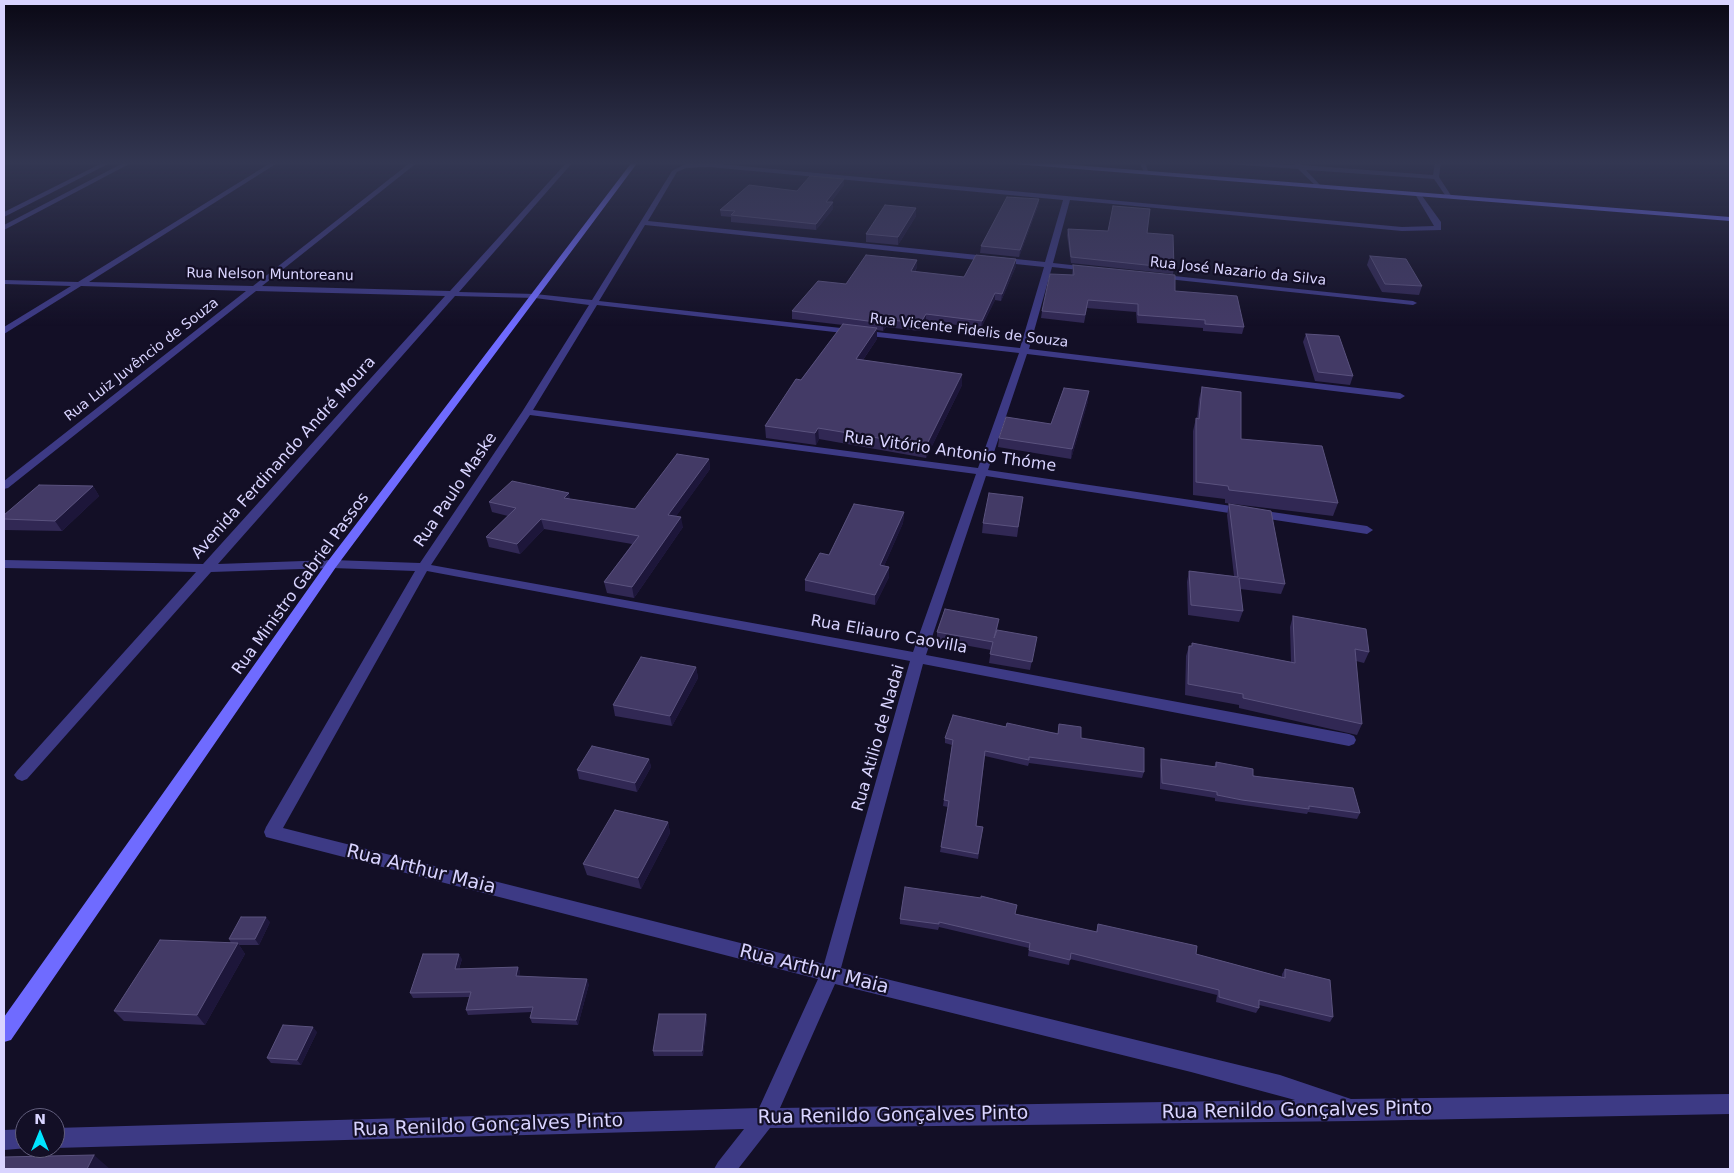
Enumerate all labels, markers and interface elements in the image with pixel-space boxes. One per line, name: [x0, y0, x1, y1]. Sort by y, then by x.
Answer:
street label: Rua José Nazario da Silva: [1149, 254, 1327, 290]
street label: Rua Nelson Muntoreanu: [186, 265, 354, 285]
street label: Rua Luiz Juvêncio de Souza: [62, 295, 222, 425]
street label: Rua Vicente Fidelis de Souza: [869, 310, 1069, 352]
street label: Avenida Ferdinando André Moura: [188, 353, 380, 563]
street label: Rua Vitório Antonio Thóme: [843, 428, 1057, 476]
street label: Rua Paulo Maske: [411, 429, 501, 551]
street label: Rua Ministro Gabriel Passos: [228, 489, 374, 679]
street label: Rua Eliauro Caovilla: [809, 612, 969, 658]
street label: Rua Atilio de Nadai: [849, 662, 909, 814]
street label: Rua Arthur Maia: [344, 840, 498, 900]
street label: Rua Arthur Maia: [737, 940, 891, 1000]
street label: Rua Renildo Gonçalves Pinto: [1162, 1097, 1432, 1125]
street label: Rua Renildo Gonçalves Pinto: [758, 1102, 1028, 1130]
north arrow: [15, 1108, 65, 1158]
street label: Rua Renildo Gonçalves Pinto: [352, 1110, 624, 1142]
text: N: [34, 1111, 46, 1127]

